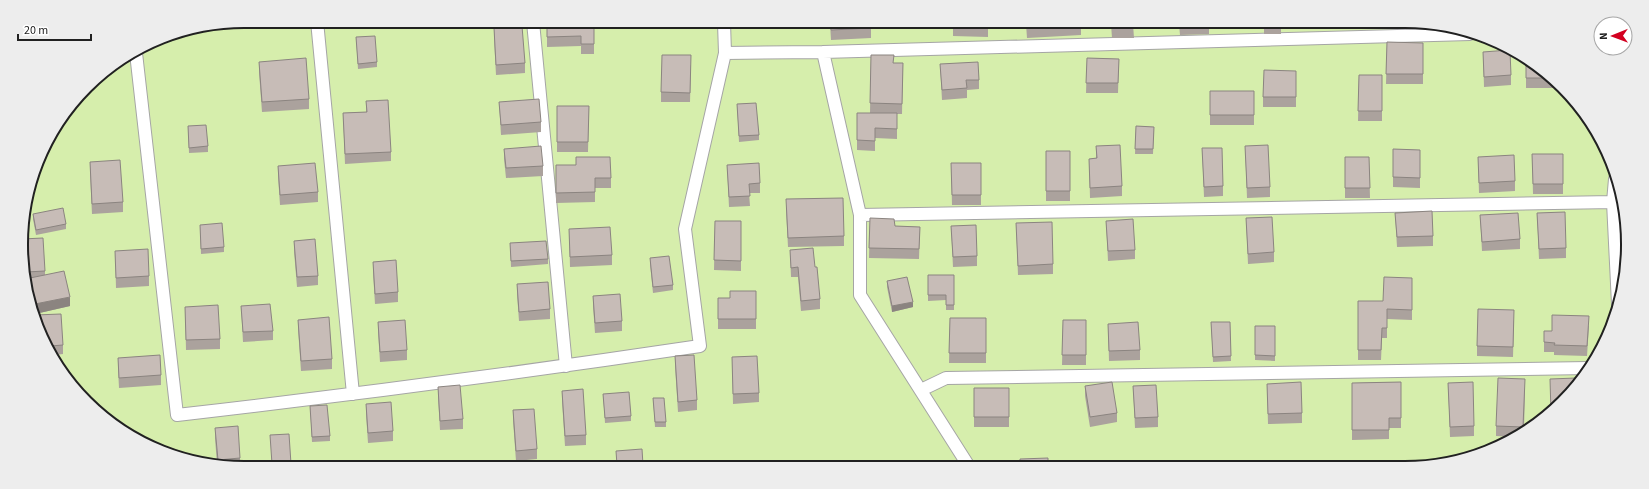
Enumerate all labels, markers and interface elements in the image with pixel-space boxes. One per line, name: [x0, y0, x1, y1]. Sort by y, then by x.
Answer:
scale bar: [18, 16, 91, 42]
north arrow: [1593, 16, 1633, 56]
text: 20 m: [24, 22, 48, 39]
text: N: [1596, 32, 1611, 40]

